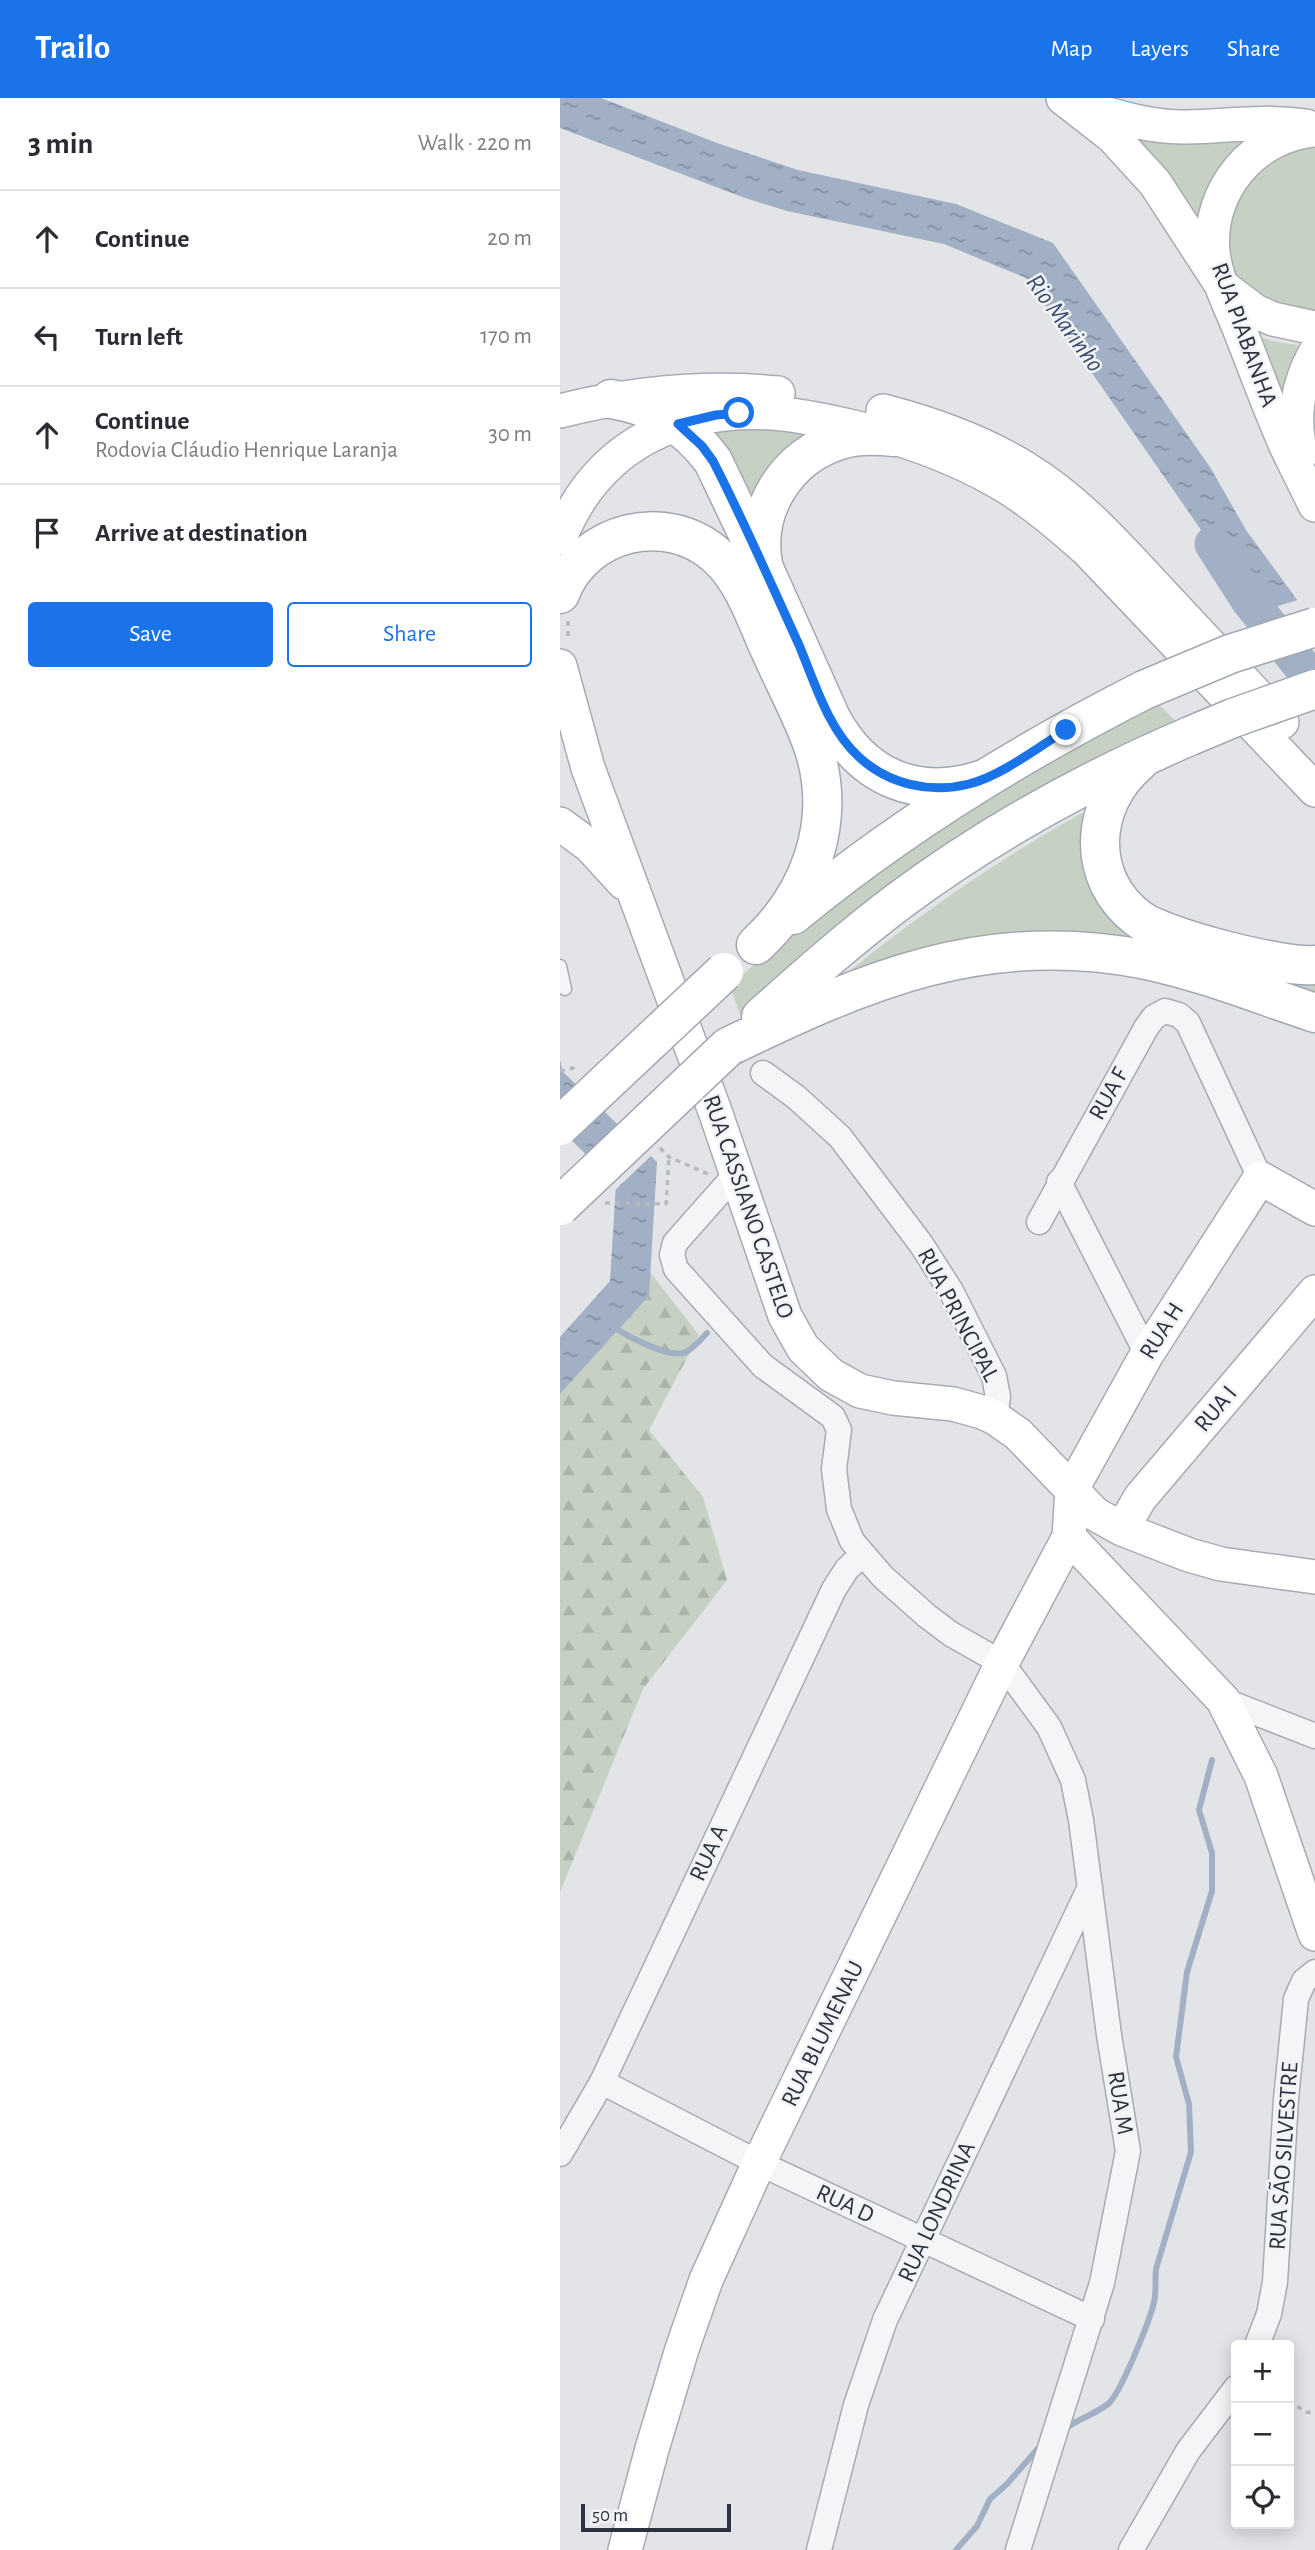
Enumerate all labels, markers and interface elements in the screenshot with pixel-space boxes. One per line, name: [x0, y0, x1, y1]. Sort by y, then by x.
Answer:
text: Trailo: [35, 32, 110, 65]
text: Map: [1050, 37, 1092, 61]
text: Layers: [1130, 37, 1189, 61]
text: Share: [1227, 37, 1280, 61]
text: 3 min: [28, 129, 93, 159]
text: Walk · 220 m: [418, 132, 532, 155]
icon: ahead: [28, 220, 66, 258]
text: Continue: [95, 226, 190, 252]
text: 20 m: [487, 227, 532, 250]
street label: RUA PIABANHA: [1207, 260, 1281, 410]
water label: Rio Marinho: [1021, 269, 1109, 377]
icon: left: [28, 318, 66, 356]
text: Turn left: [95, 324, 183, 350]
text: 170 m: [480, 325, 532, 348]
route start: [723, 397, 754, 428]
text: Continue: [95, 408, 190, 434]
icon: ahead: [28, 416, 66, 454]
text: 30 m: [488, 423, 532, 446]
text: Rodovia Cláudio Henrique Laranja: [95, 439, 398, 462]
icon: arrive: [28, 514, 66, 552]
text: Arrive at destination: [95, 520, 308, 546]
button: Save: [28, 602, 273, 667]
button: Share: [287, 602, 532, 667]
route end: [1050, 714, 1081, 745]
street label: RUA F: [1085, 1063, 1133, 1124]
street label: RUA CASSIANO CASTELO: [698, 1092, 798, 1322]
street label: RUA PRINCIPAL: [913, 1244, 1003, 1386]
street label: RUA H: [1135, 1298, 1189, 1364]
street label: RUA I: [1190, 1381, 1242, 1437]
street label: RUA A: [686, 1821, 732, 1885]
street label: RUA BLUMENAU: [777, 1957, 869, 2111]
street label: RUA SÃO SILVESTRE: [1263, 2061, 1303, 2251]
street label: RUA M: [1103, 2069, 1137, 2137]
street label: RUA LONDRINA: [894, 2138, 980, 2286]
street label: RUA D: [812, 2180, 878, 2228]
map controls: [1231, 2340, 1294, 2529]
button: +: [1231, 2340, 1294, 2403]
button: −: [1231, 2403, 1294, 2466]
button: locate: [1231, 2466, 1294, 2529]
scale bar: [581, 2501, 732, 2533]
text: 50 m: [592, 2506, 628, 2525]

